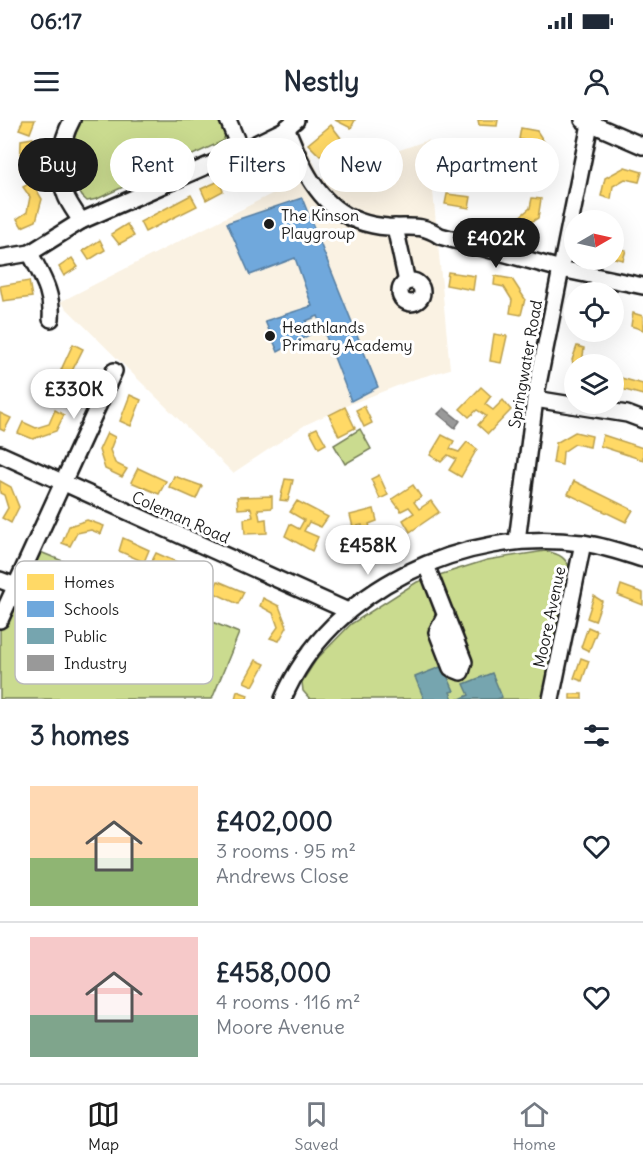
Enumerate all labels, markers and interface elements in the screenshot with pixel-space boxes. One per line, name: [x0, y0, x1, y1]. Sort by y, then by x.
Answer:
text: 06:17: [30, 7, 82, 35]
text: Nestly: [284, 64, 359, 98]
icon: menu: [30, 65, 63, 98]
icon: person: [580, 65, 613, 98]
chip: Buy: [18, 138, 98, 192]
chip: Rent: [110, 138, 195, 192]
chip: Filters: [207, 138, 307, 192]
chip: New: [319, 138, 403, 192]
chip: Apartment: [415, 138, 559, 192]
place label: The Kinson Playgroup: [281, 205, 359, 243]
north arrow: [564, 210, 624, 270]
map controls: [564, 210, 624, 414]
marker: The Kinson Playgroup: [262, 217, 276, 231]
pin: £402K: [454, 218, 538, 269]
text: £402K: [467, 225, 525, 250]
button: locate: [564, 282, 624, 342]
street label: Springwater Road: [504, 298, 546, 430]
place label: Heathlands Primary Academy: [282, 317, 413, 355]
marker: Heathlands Primary Academy: [263, 329, 277, 343]
button: layers: [564, 354, 624, 414]
pin: £330K: [32, 369, 116, 420]
text: £330K: [45, 376, 103, 401]
street label: Coleman Road: [129, 486, 233, 548]
pin: £458K: [326, 525, 410, 576]
text: £458K: [339, 532, 397, 557]
legend: [15, 561, 213, 684]
street label: Moore Avenue: [529, 565, 569, 669]
text: Homes: [64, 572, 114, 592]
text: Schools: [64, 599, 119, 619]
text: Public: [64, 626, 107, 646]
text: Industry: [64, 653, 127, 673]
text: 3 homes: [30, 719, 129, 752]
icon: filters: [580, 719, 613, 752]
text: £402,000: [216, 805, 333, 838]
icon: home: [78, 810, 150, 882]
icon: heart: [580, 830, 613, 863]
text: 3 rooms · 95 m²: [216, 838, 356, 863]
text: Andrews Close: [216, 863, 349, 888]
text: £458,000: [216, 956, 331, 989]
icon: home: [78, 961, 150, 1033]
icon: heart: [580, 981, 613, 1014]
text: 4 rooms · 116 m²: [216, 989, 361, 1014]
text: Moore Avenue: [216, 1014, 345, 1039]
tab: Map: [87, 1098, 120, 1154]
tab: Saved: [295, 1098, 338, 1154]
tab: Home: [513, 1098, 556, 1154]

